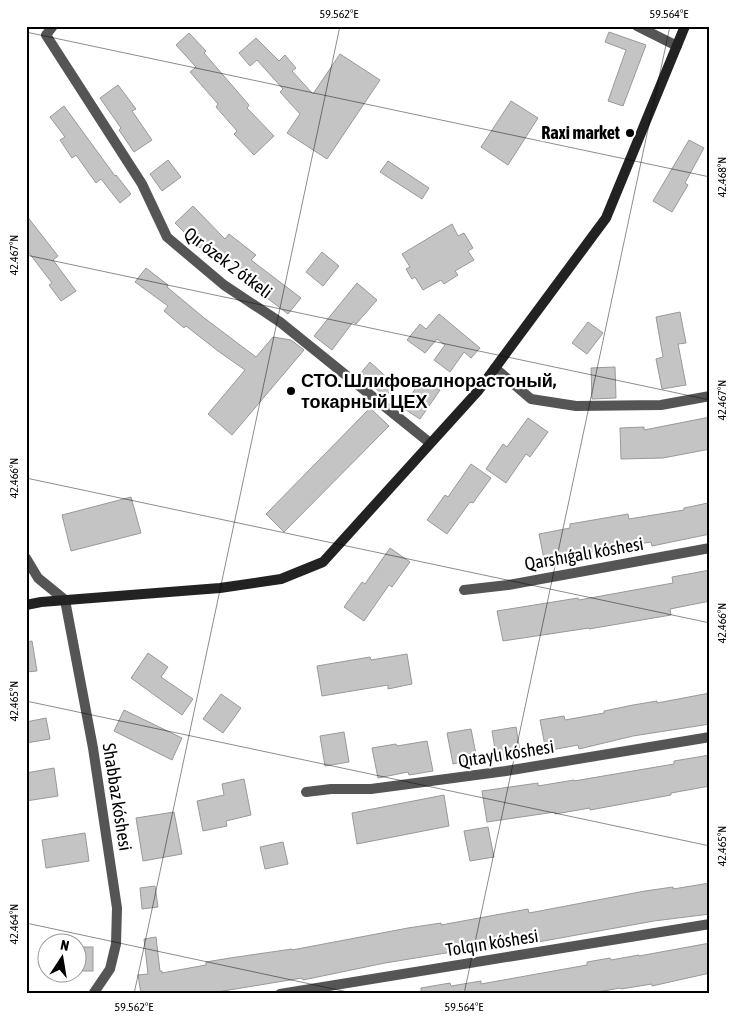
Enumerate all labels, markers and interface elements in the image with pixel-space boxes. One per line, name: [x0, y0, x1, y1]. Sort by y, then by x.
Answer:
text: 59.562°E: [320, 7, 358, 21]
text: 59.564°E: [650, 7, 688, 21]
place label: Raxi market: [541, 122, 621, 143]
marker: Raxi market: [624, 127, 636, 139]
text: 42.468°N: [715, 157, 729, 197]
street label: Qır ózek 2 ótkeli: [180, 223, 276, 303]
text: 42.467°N: [7, 235, 21, 275]
place label: СТО. Шлифовалнорастоный, токарный ЦЕХ: [301, 370, 556, 412]
text: 42.467°N: [715, 380, 729, 420]
marker: СТО. Шлифовалнорастоный, токарный ЦЕХ: [285, 385, 297, 397]
text: 42.466°N: [7, 458, 21, 498]
street label: Qarshıǵalı kóshesi: [523, 533, 645, 574]
text: 42.466°N: [715, 603, 729, 643]
text: 42.465°N: [7, 681, 21, 721]
street label: Qıtaylı kóshesi: [456, 736, 555, 771]
street label: Shabbaz kóshesi: [99, 742, 136, 852]
text: 42.465°N: [715, 826, 729, 866]
text: 42.464°N: [7, 904, 21, 944]
street label: Tolqın kóshesi: [444, 925, 540, 960]
north arrow: [38, 932, 88, 982]
text: N: [59, 937, 70, 954]
text: 59.562°E: [115, 1000, 153, 1014]
text: 59.564°E: [445, 1000, 483, 1014]

